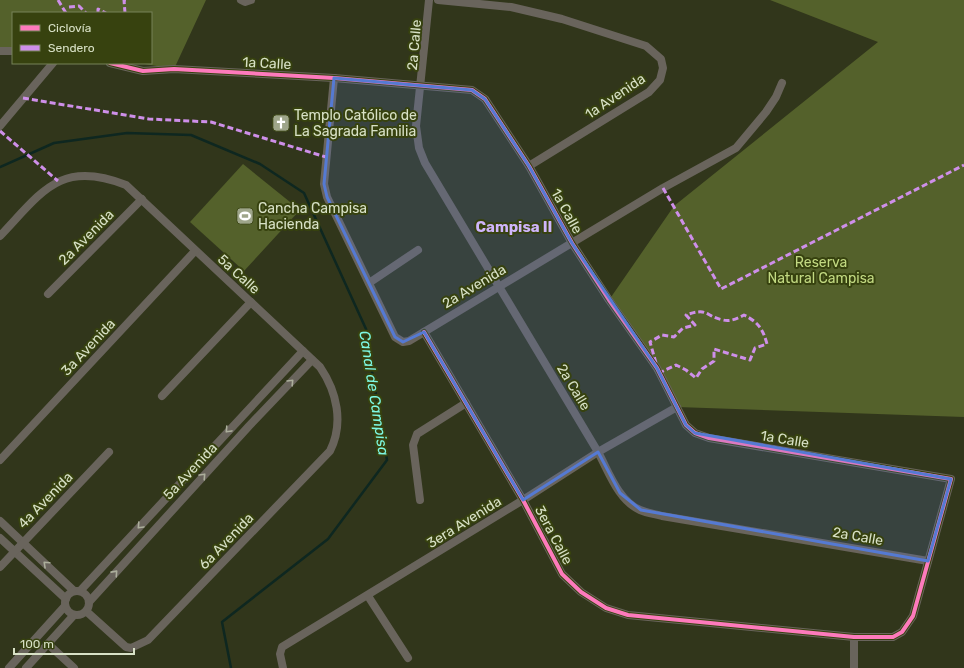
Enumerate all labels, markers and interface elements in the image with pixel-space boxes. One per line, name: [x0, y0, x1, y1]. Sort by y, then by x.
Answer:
legend: [12, 12, 152, 64]
street label: 2a Calle: [404, 19, 425, 71]
text: Ciclovía: [48, 21, 91, 35]
text: Sendero: [48, 41, 95, 55]
street label: 1a Calle: [242, 54, 292, 73]
street label: 1a Avenida: [582, 70, 649, 123]
place label: Templo Católico de La Sagrada Familia: [294, 107, 417, 140]
church icon: Templo Católico de La Sagrada Familia: [271, 113, 291, 133]
street label: 1a Calle: [547, 186, 586, 237]
place label: Cancha Campisa Hacienda: [258, 200, 367, 233]
street label: 2a Avenida: [55, 206, 118, 269]
sports icon: Cancha Campisa Hacienda: [235, 206, 255, 226]
district label: Campisa II: [476, 218, 552, 236]
street label: 5a Calle: [214, 251, 263, 298]
park label: Reserva Natural Campisa: [767, 254, 875, 287]
street label: 2a Avenida: [439, 261, 509, 312]
street label: 3a Avenida: [58, 315, 119, 379]
water label: Canal de Campisa: [355, 329, 393, 457]
street label: 2a Calle: [553, 361, 594, 414]
one-way arrow: [286, 379, 293, 386]
one-way arrow: [226, 426, 233, 433]
street label: 1a Calle: [759, 427, 811, 452]
street label: 5a Avenida: [160, 439, 221, 503]
street label: 4a Avenida: [14, 469, 76, 532]
one-way arrow: [198, 474, 205, 481]
street label: 3era Avenida: [424, 493, 505, 552]
street label: 3era Calle: [531, 503, 576, 568]
street label: 6a Avenida: [195, 510, 257, 573]
one-way arrow: [137, 521, 145, 529]
street label: 2a Calle: [831, 524, 885, 549]
one-way arrow: [43, 562, 50, 569]
one-way arrow: [110, 570, 117, 577]
scale bar: [14, 630, 134, 656]
text: 100 m: [20, 637, 54, 651]

